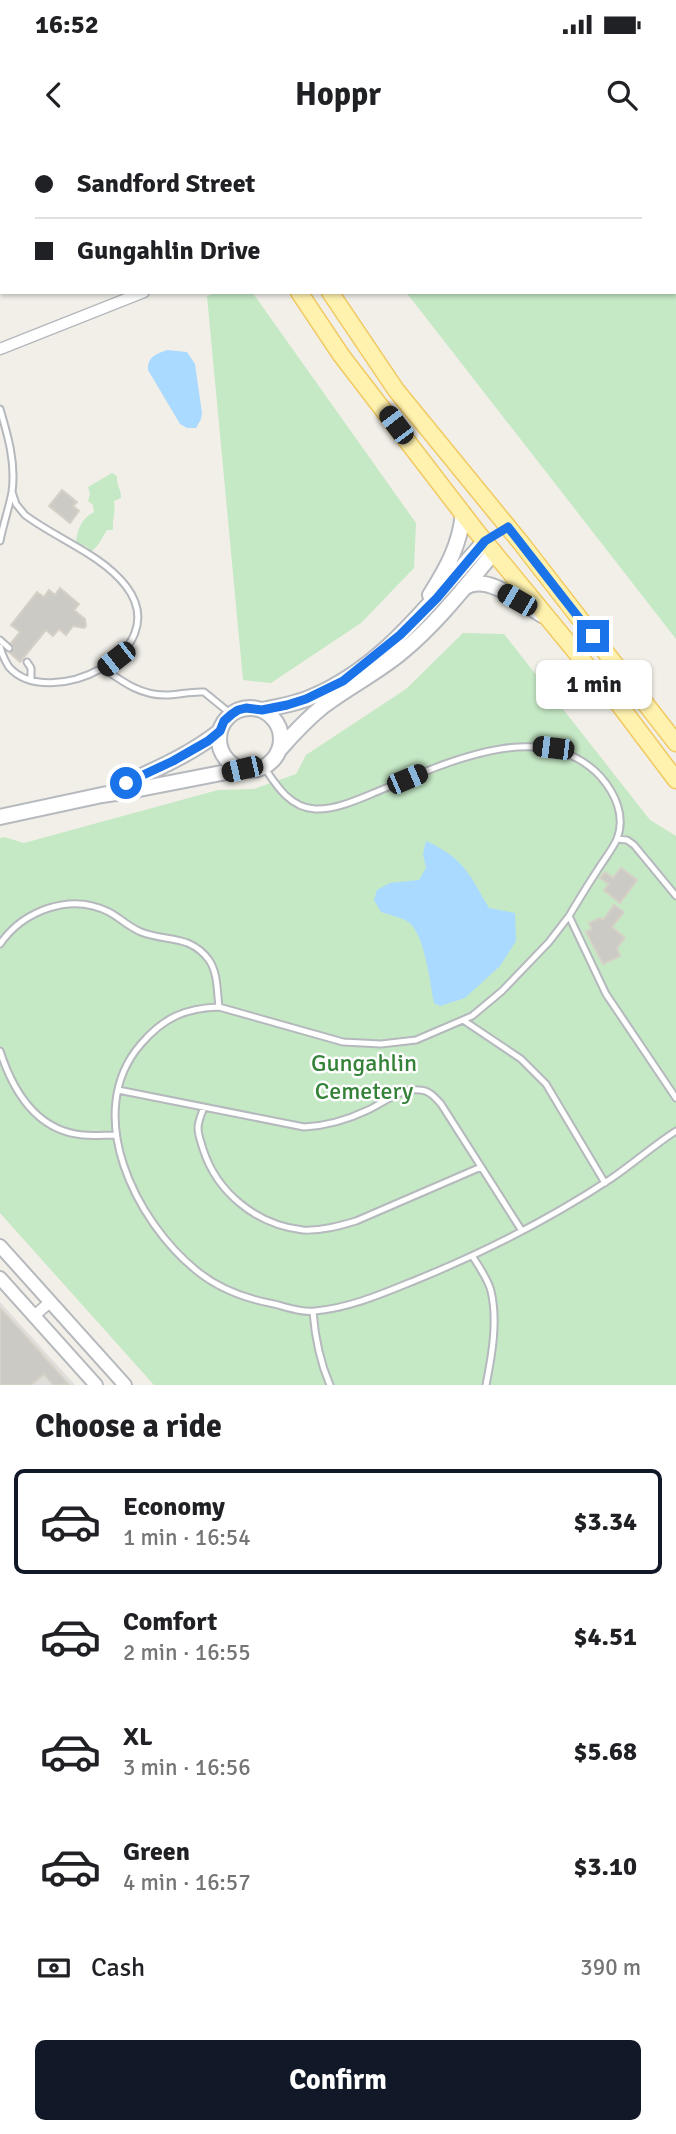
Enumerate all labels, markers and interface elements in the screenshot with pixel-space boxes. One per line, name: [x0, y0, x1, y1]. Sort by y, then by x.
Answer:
text: 16:52: [35, 9, 99, 41]
text: Hoppr: [295, 75, 381, 114]
icon: back: [35, 76, 73, 114]
icon: search: [603, 76, 641, 114]
text: Sandford Street: [77, 168, 255, 200]
text: Gungahlin Drive: [77, 235, 260, 267]
car: [375, 402, 418, 448]
car: [494, 580, 541, 620]
route end: [577, 620, 609, 652]
car: [93, 638, 140, 680]
callout: 1 min: [535, 660, 651, 710]
text: 1 min: [566, 670, 622, 699]
car: [531, 735, 576, 761]
car: [220, 754, 265, 784]
car: [384, 761, 431, 797]
route start: [110, 767, 142, 799]
park label: Gungahlin Cemetery: [311, 1048, 417, 1106]
text: Choose a ride: [35, 1407, 222, 1446]
icon: car: [39, 1490, 102, 1553]
text: Economy: [123, 1491, 225, 1523]
text: $3.34: [573, 1506, 637, 1538]
text: 1 min · 16:54: [123, 1523, 251, 1552]
icon: car: [39, 1605, 102, 1668]
text: Comfort: [123, 1606, 217, 1638]
text: $4.51: [573, 1621, 637, 1653]
text: 2 min · 16:55: [123, 1638, 251, 1667]
icon: car: [39, 1720, 102, 1783]
text: XL: [123, 1721, 153, 1753]
text: $5.68: [573, 1736, 637, 1768]
text: 3 min · 16:56: [123, 1753, 251, 1782]
icon: car: [39, 1835, 102, 1898]
text: Green: [123, 1836, 190, 1868]
text: $3.10: [573, 1851, 637, 1883]
text: 4 min · 16:57: [123, 1868, 251, 1897]
icon: cash: [35, 1949, 73, 1987]
text: Cash: [91, 1952, 145, 1984]
text: 390 m: [580, 1953, 641, 1982]
button: Confirm: [35, 2040, 641, 2120]

